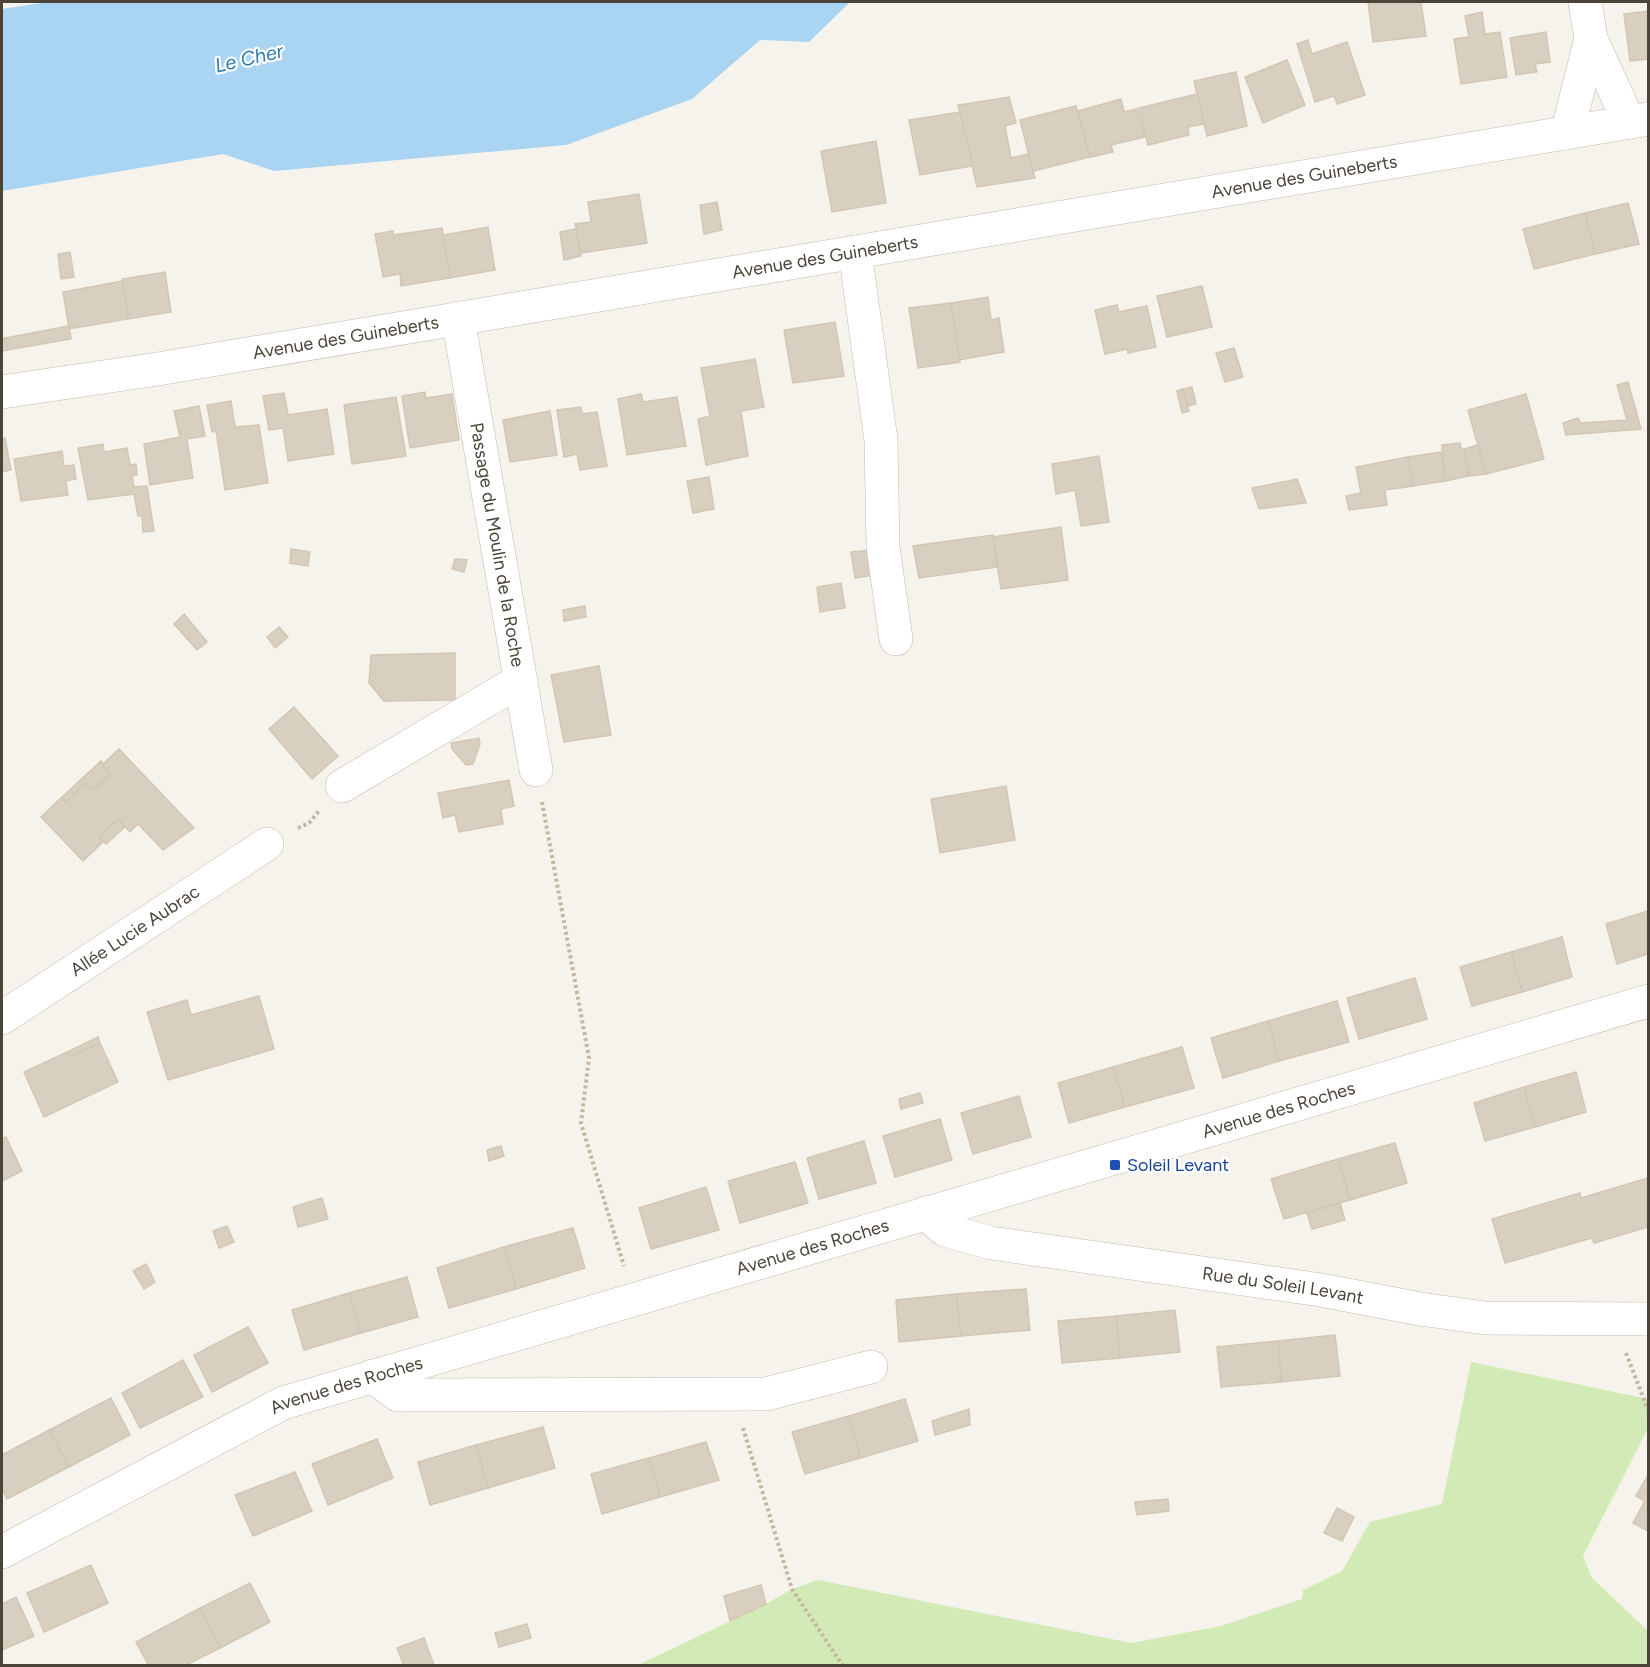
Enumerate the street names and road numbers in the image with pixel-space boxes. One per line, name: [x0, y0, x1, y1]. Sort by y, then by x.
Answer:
street label: Avenue des Guineberts: [1210, 150, 1399, 203]
street label: Avenue des Guineberts: [730, 231, 920, 283]
street label: Avenue des Guineberts: [251, 311, 440, 364]
street label: Passage du Moulin de la Roche: [465, 421, 529, 669]
street label: Allée Lucie Aubrac: [66, 880, 204, 981]
street label: Avenue des Roches: [1200, 1077, 1358, 1143]
street label: Avenue des Roches: [733, 1214, 892, 1280]
street label: Rue du Soleil Levant: [1201, 1262, 1365, 1309]
street label: Avenue des Roches: [266, 1351, 425, 1419]

